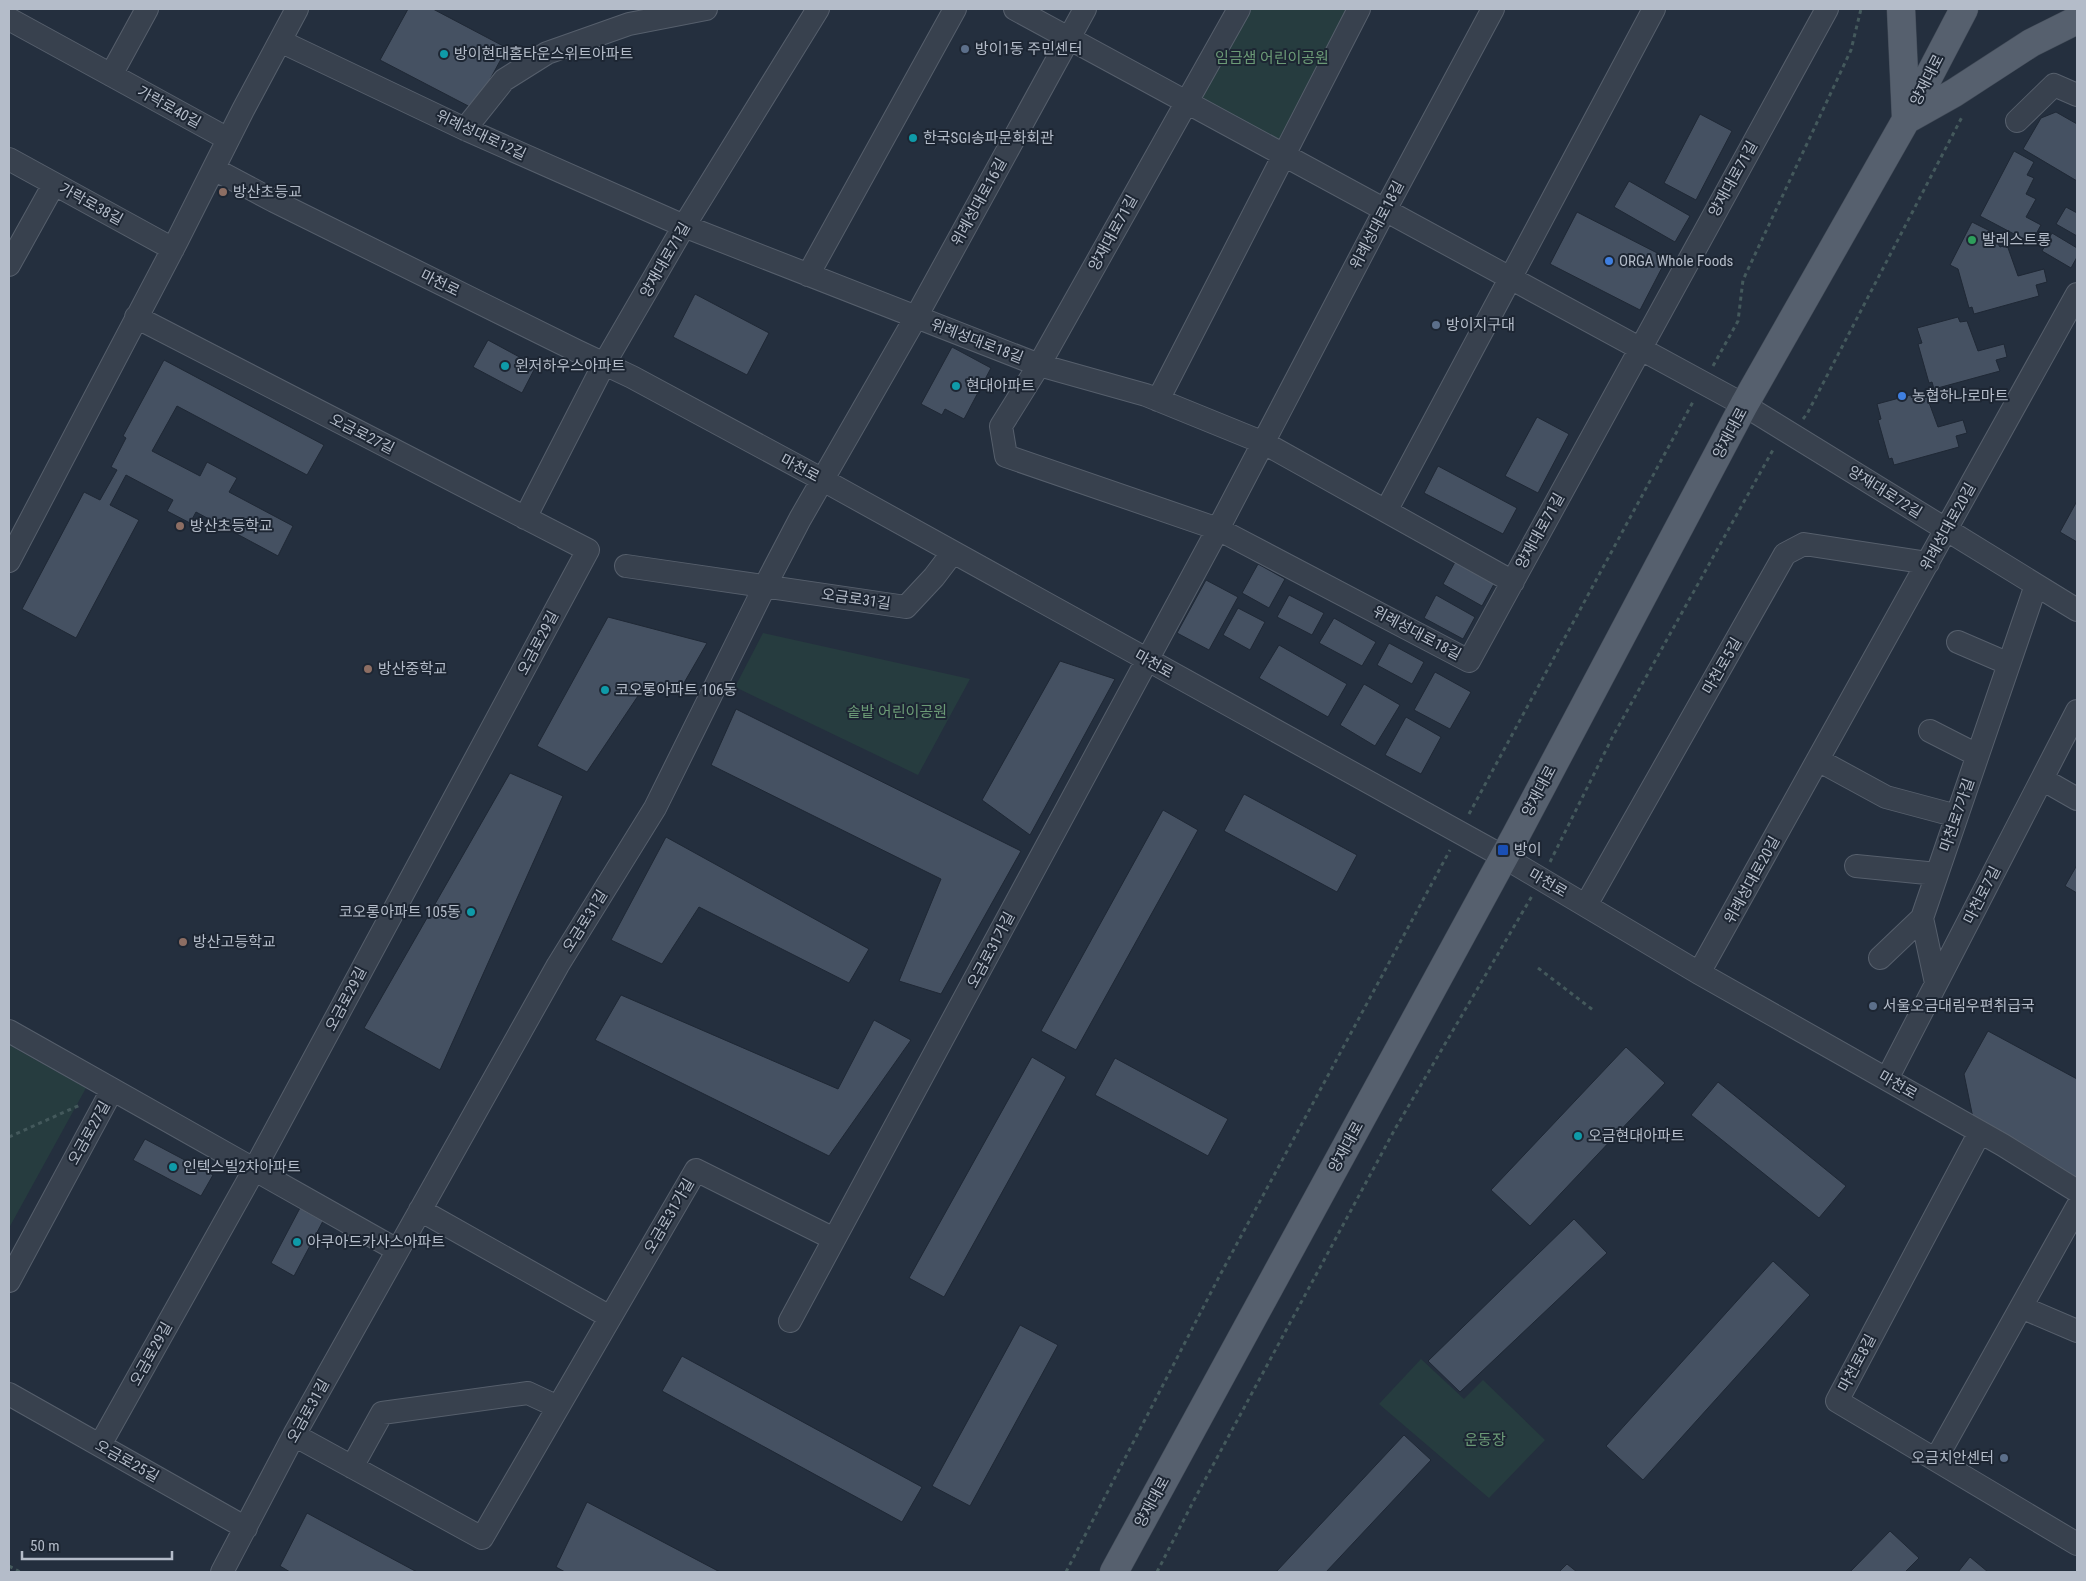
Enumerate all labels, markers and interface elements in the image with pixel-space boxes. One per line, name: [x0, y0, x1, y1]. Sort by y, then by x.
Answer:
place label: 방이1동 주민센터: [975, 40, 1082, 58]
marker: 방이1동 주민센터: [959, 43, 971, 55]
place label: 방이현대홈타운스위트아파트: [454, 45, 634, 63]
marker: 방이현대홈타운스위트아파트: [438, 48, 450, 60]
park label: 임금샘 어린이공원: [1215, 49, 1329, 67]
street label: 양재대로: [1906, 51, 1948, 109]
street label: 가락로40길: [134, 82, 204, 132]
street label: 위례성대로12길: [433, 106, 529, 164]
place label: 한국SGI송파문화회관: [923, 129, 1054, 147]
marker: 한국SGI송파문화회관: [907, 132, 919, 144]
street label: 양재대로71길: [1705, 138, 1761, 220]
street label: 위례성대로16길: [947, 155, 1011, 249]
street label: 위례성대로18길: [1346, 178, 1408, 272]
street label: 가락로38길: [56, 179, 126, 229]
place label: 방산초등교: [233, 183, 302, 201]
marker: 방산초등교: [217, 186, 229, 198]
street label: 양재대로71길: [1085, 192, 1141, 274]
street label: 양재대로71길: [636, 219, 694, 301]
place label: 발레스트롱: [1982, 231, 2051, 249]
marker: 발레스트롱: [1966, 234, 1978, 246]
place label: ORGA Whole Foods: [1619, 252, 1734, 270]
marker: ORGA Whole Foods: [1603, 255, 1615, 267]
street label: 마천로: [417, 266, 463, 300]
street label: 위례성대로18길: [928, 315, 1026, 367]
place label: 방이지구대: [1446, 316, 1515, 334]
marker: 방이지구대: [1430, 319, 1442, 331]
place label: 윈저하우스아파트: [515, 357, 626, 375]
marker: 윈저하우스아파트: [499, 360, 511, 372]
place label: 현대아파트: [966, 377, 1035, 395]
marker: 현대아파트: [950, 380, 962, 392]
place label: 농협하나로마트: [1912, 387, 2009, 405]
marker: 농협하나로마트: [1896, 390, 1908, 402]
street label: 양재대로: [1709, 404, 1751, 462]
street label: 오금로27길: [327, 410, 397, 458]
street label: 마천로: [777, 450, 823, 486]
street label: 양재대로72길: [1845, 462, 1925, 522]
street label: 위례성대로20길: [1916, 480, 1980, 574]
street label: 양재대로71길: [1512, 490, 1568, 572]
place label: 방산초등학교: [190, 517, 273, 535]
marker: 방산초등학교: [174, 520, 186, 532]
street label: 오금로31길: [820, 585, 892, 613]
street label: 위례성대로18길: [1370, 602, 1464, 664]
street label: 오금로29길: [514, 608, 562, 678]
street label: 마천로5길: [1699, 634, 1745, 698]
street label: 마천로: [1132, 646, 1176, 682]
place label: 방산중학교: [378, 660, 447, 678]
marker: 방산중학교: [362, 663, 374, 675]
place label: 코오롱아파트 106동: [615, 681, 737, 699]
marker: 코오롱아파트 106동: [599, 684, 611, 696]
park label: 솥밭 어린이공원: [847, 703, 947, 721]
street label: 양재대로: [1518, 762, 1560, 820]
street label: 마천로7가길: [1936, 776, 1978, 854]
street label: 위례성대로20길: [1720, 833, 1784, 927]
place label: 방이: [1514, 841, 1542, 859]
marker: 방이: [1496, 843, 1510, 857]
street label: 마천로7길: [1960, 863, 2004, 927]
street label: 마천로: [1526, 865, 1570, 901]
street label: 오금로31길: [559, 887, 611, 955]
place label: 코오롱아파트 105동: [339, 903, 461, 921]
marker: 코오롱아파트 105동: [465, 906, 477, 918]
street label: 오금로31가길: [963, 909, 1019, 991]
place label: 방산고등학교: [193, 933, 276, 951]
marker: 방산고등학교: [177, 936, 189, 948]
street label: 오금로29길: [322, 964, 370, 1034]
place label: 서울오금대림우편취급국: [1883, 997, 2035, 1015]
marker: 서울오금대림우편취급국: [1867, 1000, 1879, 1012]
street label: 마천로: [1876, 1067, 1920, 1103]
street label: 오금로27길: [64, 1098, 114, 1168]
street label: 양재대로: [1325, 1118, 1367, 1176]
place label: 오금현대아파트: [1588, 1127, 1685, 1145]
marker: 오금현대아파트: [1572, 1130, 1584, 1142]
place label: 인텍스빌2차아파트: [183, 1158, 301, 1176]
marker: 인텍스빌2차아파트: [167, 1161, 179, 1173]
street label: 오금로31가길: [640, 1175, 698, 1257]
place label: 아쿠아드카사스아파트: [307, 1233, 445, 1251]
marker: 아쿠아드카사스아파트: [291, 1236, 303, 1248]
street label: 오금로29길: [126, 1319, 176, 1389]
street label: 마천로8길: [1834, 1331, 1880, 1395]
street label: 오금로31길: [283, 1376, 333, 1446]
park label: 운동장: [1464, 1431, 1506, 1449]
street label: 오금로25길: [92, 1436, 162, 1486]
place label: 오금치안센터: [1911, 1449, 1994, 1467]
marker: 오금치안센터: [1998, 1452, 2010, 1464]
street label: 양재대로: [1131, 1473, 1173, 1531]
scale bar: [22, 1528, 172, 1560]
text: 50 m: [30, 1537, 60, 1555]

